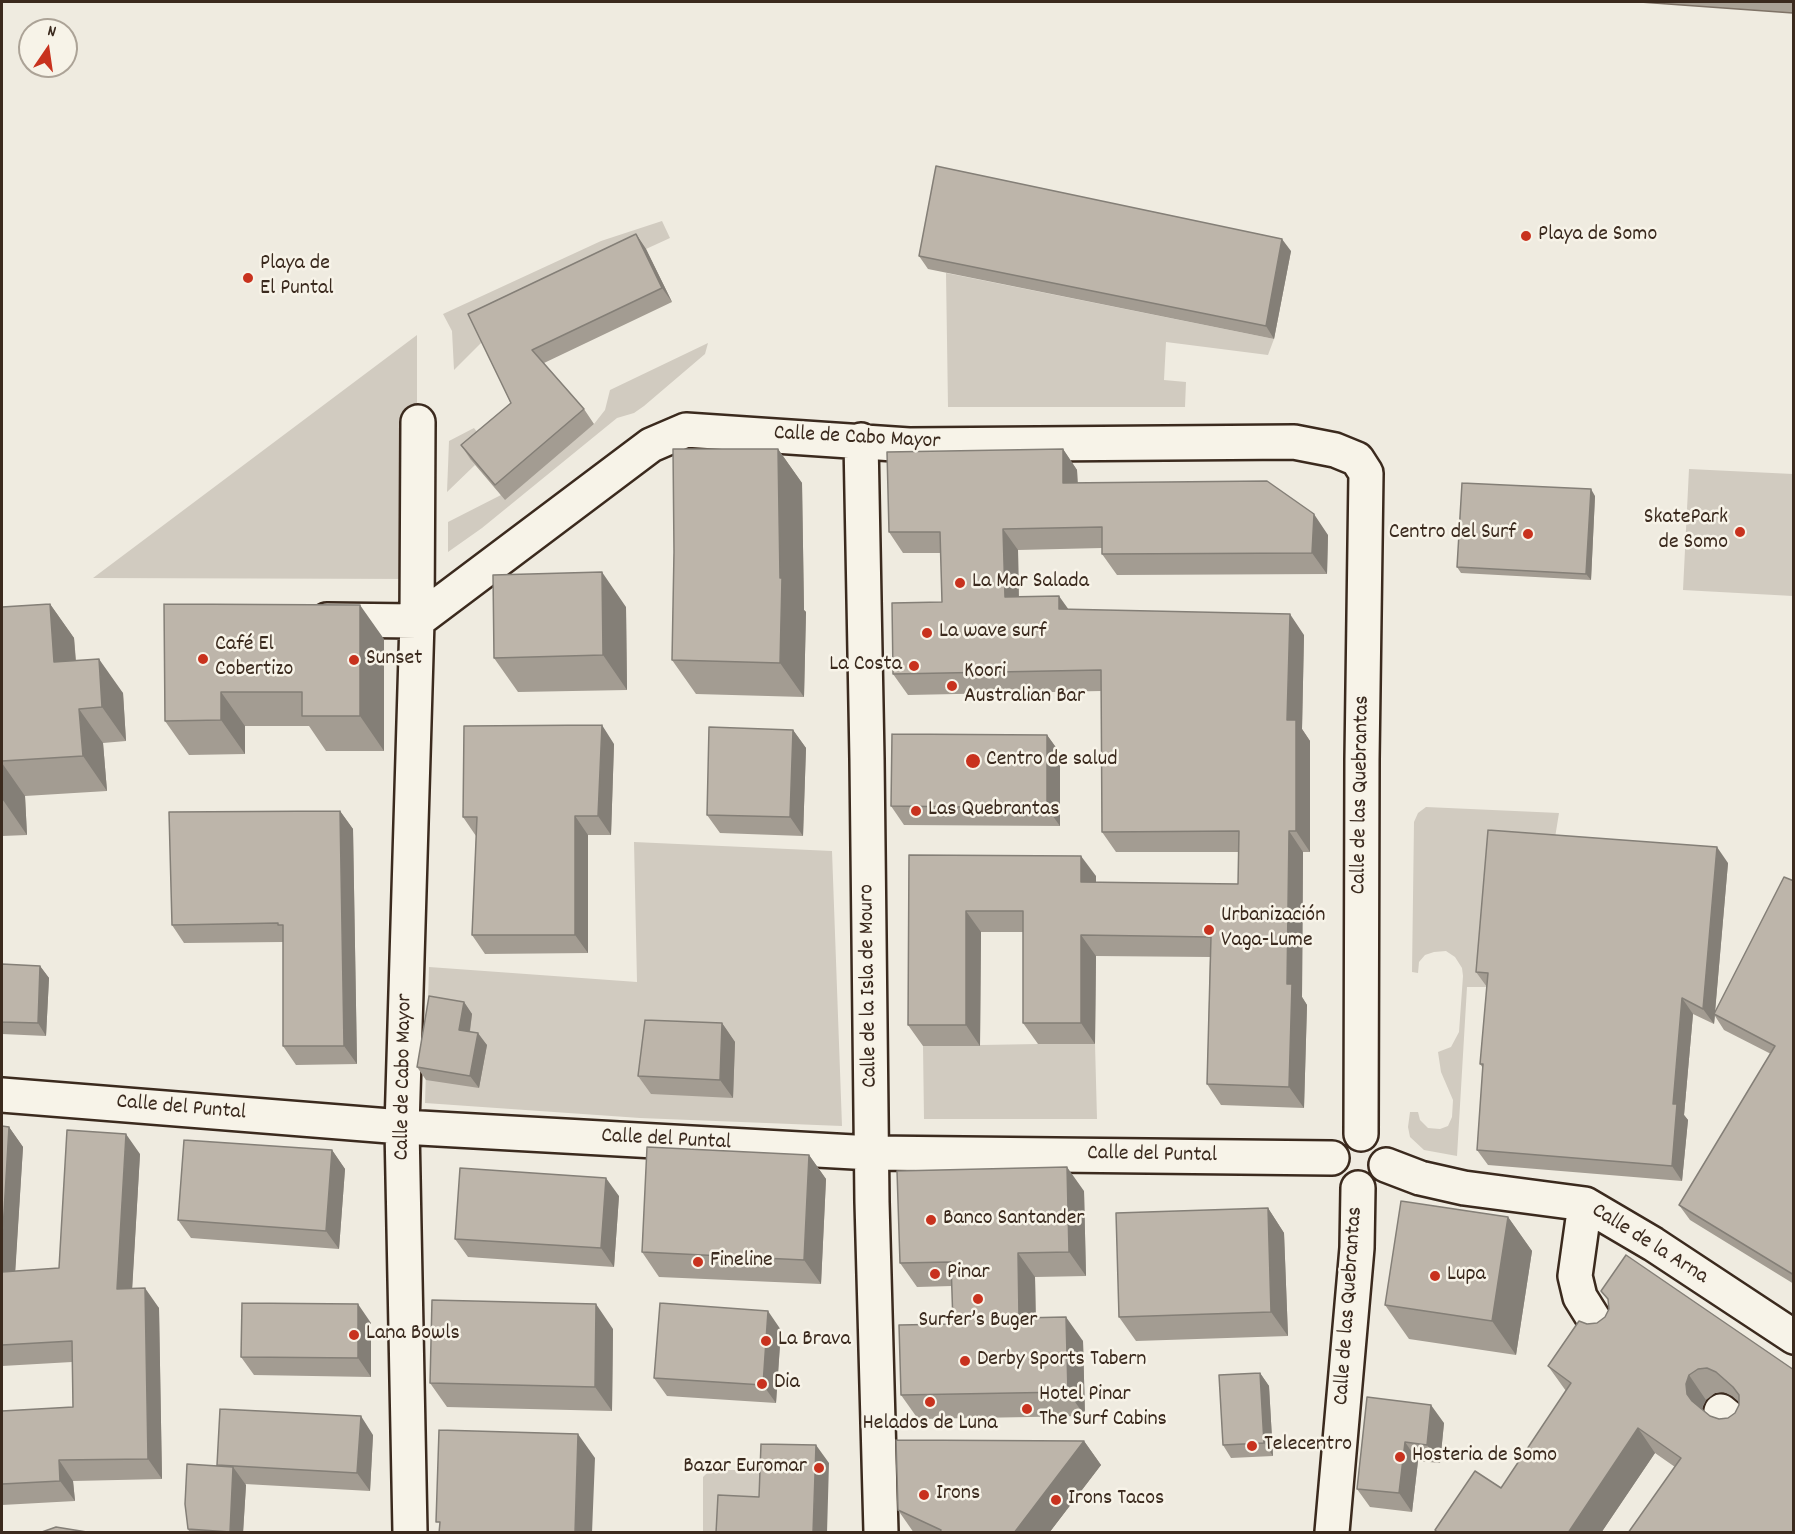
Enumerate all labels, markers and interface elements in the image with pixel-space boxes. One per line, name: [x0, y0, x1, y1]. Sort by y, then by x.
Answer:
north arrow: [18, 18, 78, 78]
text: N: [45, 20, 58, 44]
place label: Playa de Somo: [1538, 223, 1657, 249]
marker: Playa de Somo: [1519, 229, 1533, 243]
place label: Playa de El Puntal: [260, 252, 334, 304]
marker: Playa de El Puntal: [241, 271, 255, 285]
street label: Calle de Cabo Mayor: [773, 421, 941, 457]
place label: SkatePark de Somo: [1644, 506, 1728, 558]
place label: Centro del Surf: [1389, 521, 1516, 547]
marker: SkatePark de Somo: [1733, 525, 1747, 539]
marker: Centro del Surf: [1521, 527, 1535, 541]
place label: La Mar Salada: [972, 570, 1089, 596]
marker: La Mar Salada: [953, 576, 967, 590]
place label: La wave surf: [939, 620, 1046, 646]
marker: La wave surf: [920, 626, 934, 640]
place label: Café El Cobertizo: [215, 633, 293, 684]
place label: Sunset: [366, 647, 422, 673]
marker: Café El Cobertizo: [196, 652, 210, 666]
marker: Sunset: [347, 653, 361, 667]
place label: La Costa: [829, 653, 902, 679]
marker: La Costa: [907, 659, 921, 673]
place label: Koori Australian Bar: [964, 660, 1085, 712]
marker: Koori Australian Bar: [945, 679, 959, 693]
street label: Calle de las Quebrantas: [1347, 695, 1377, 895]
place label: Centro de salud: [986, 748, 1117, 774]
marker: Centro de salud: [964, 752, 982, 770]
place label: Las Quebrantas: [928, 798, 1059, 824]
marker: Las Quebrantas: [909, 804, 923, 818]
street label: Calle de la Isla de Mouro: [855, 884, 885, 1088]
place label: Urbanización Vaga-Lume: [1221, 904, 1325, 956]
marker: Urbanización Vaga-Lume: [1202, 923, 1216, 937]
street label: Calle de Cabo Mayor: [390, 993, 420, 1161]
street label: Calle del Puntal: [115, 1090, 247, 1128]
street label: Calle del Puntal: [600, 1124, 732, 1158]
street label: Calle del Puntal: [1087, 1142, 1217, 1170]
street label: Calle de la Arna: [1586, 1199, 1712, 1291]
street label: Calle de las Quebrantas: [1330, 1206, 1370, 1406]
place label: Banco Santander: [943, 1207, 1085, 1233]
marker: Banco Santander: [924, 1213, 938, 1227]
place label: Fineline: [710, 1249, 773, 1275]
marker: Fineline: [691, 1255, 705, 1269]
place label: Pinar: [947, 1261, 990, 1287]
place label: Lupa: [1447, 1263, 1486, 1289]
marker: Pinar: [928, 1267, 942, 1281]
marker: Lupa: [1428, 1269, 1442, 1283]
marker: Surfer’s Buger: [971, 1292, 985, 1306]
place label: Surfer’s Buger: [919, 1309, 1037, 1335]
place label: Lana Bowls: [366, 1322, 460, 1348]
marker: Lana Bowls: [347, 1328, 361, 1342]
place label: La Brava: [778, 1328, 851, 1354]
marker: La Brava: [759, 1334, 773, 1348]
place label: Derby Sports Tabern: [977, 1348, 1147, 1374]
marker: Derby Sports Tabern: [958, 1354, 972, 1368]
place label: Dia: [774, 1371, 800, 1397]
marker: Dia: [755, 1377, 769, 1391]
place label: Hotel Pinar The Surf Cabins: [1039, 1383, 1167, 1434]
marker: Helados de Luna: [923, 1395, 937, 1409]
marker: Hotel Pinar The Surf Cabins: [1020, 1402, 1034, 1416]
place label: Helados de Luna: [863, 1412, 997, 1438]
place label: Telecentro: [1264, 1433, 1352, 1459]
marker: Telecentro: [1245, 1439, 1259, 1453]
place label: Hosteria de Somo: [1412, 1444, 1557, 1470]
marker: Hosteria de Somo: [1393, 1450, 1407, 1464]
place label: Bazar Euromar: [683, 1455, 807, 1481]
marker: Bazar Euromar: [812, 1461, 826, 1475]
place label: Irons: [936, 1482, 980, 1508]
place label: Irons Tacos: [1068, 1487, 1164, 1513]
marker: Irons: [917, 1488, 931, 1502]
marker: Irons Tacos: [1049, 1493, 1063, 1507]

